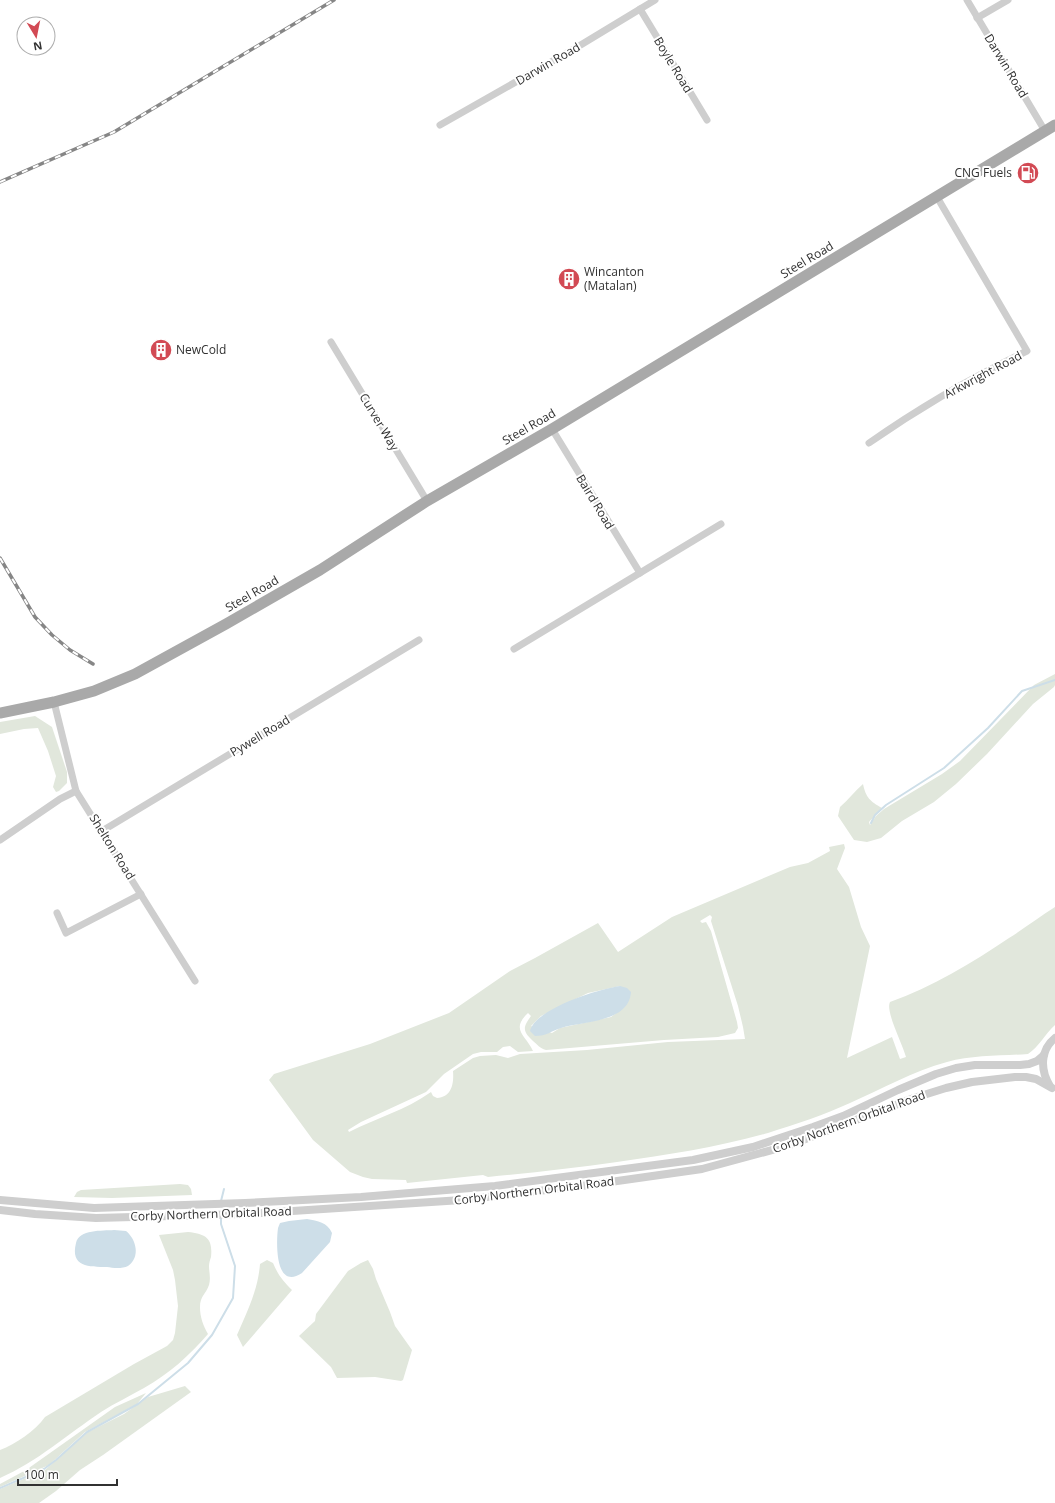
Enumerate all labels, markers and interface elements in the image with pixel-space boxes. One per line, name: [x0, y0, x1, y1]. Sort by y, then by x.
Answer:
north arrow: [16, 16, 56, 56]
street label: Darwin Road: [981, 31, 1032, 101]
street label: Boyle Road: [650, 34, 697, 96]
text: N: [32, 38, 44, 55]
street label: Darwin Road: [512, 38, 583, 89]
fuel station icon: CNG Fuels: [1015, 160, 1041, 186]
place label: CNG Fuels: [955, 164, 1012, 181]
street label: Steel Road: [777, 237, 836, 282]
place label: Wincanton (Matalan): [584, 263, 644, 294]
building icon: Wincanton (Matalan): [556, 266, 582, 292]
building icon: NewCold: [148, 337, 174, 363]
place label: NewCold: [176, 341, 226, 358]
street label: Arkwright Road: [941, 347, 1025, 402]
street label: Curver Way: [356, 390, 404, 455]
street label: Steel Road: [499, 404, 559, 449]
street label: Baird Road: [572, 471, 619, 532]
street label: Steel Road: [222, 571, 282, 616]
street label: Pywell Road: [227, 711, 293, 760]
street label: Shelton Road: [86, 811, 139, 883]
street label: Corby Northern Orbital Road: [770, 1086, 928, 1157]
street label: Corby Northern Orbital Road: [453, 1172, 615, 1209]
street label: Corby Northern Orbital Road: [130, 1202, 292, 1225]
scale bar: [18, 1461, 117, 1487]
text: 100 m: [24, 1466, 59, 1483]

